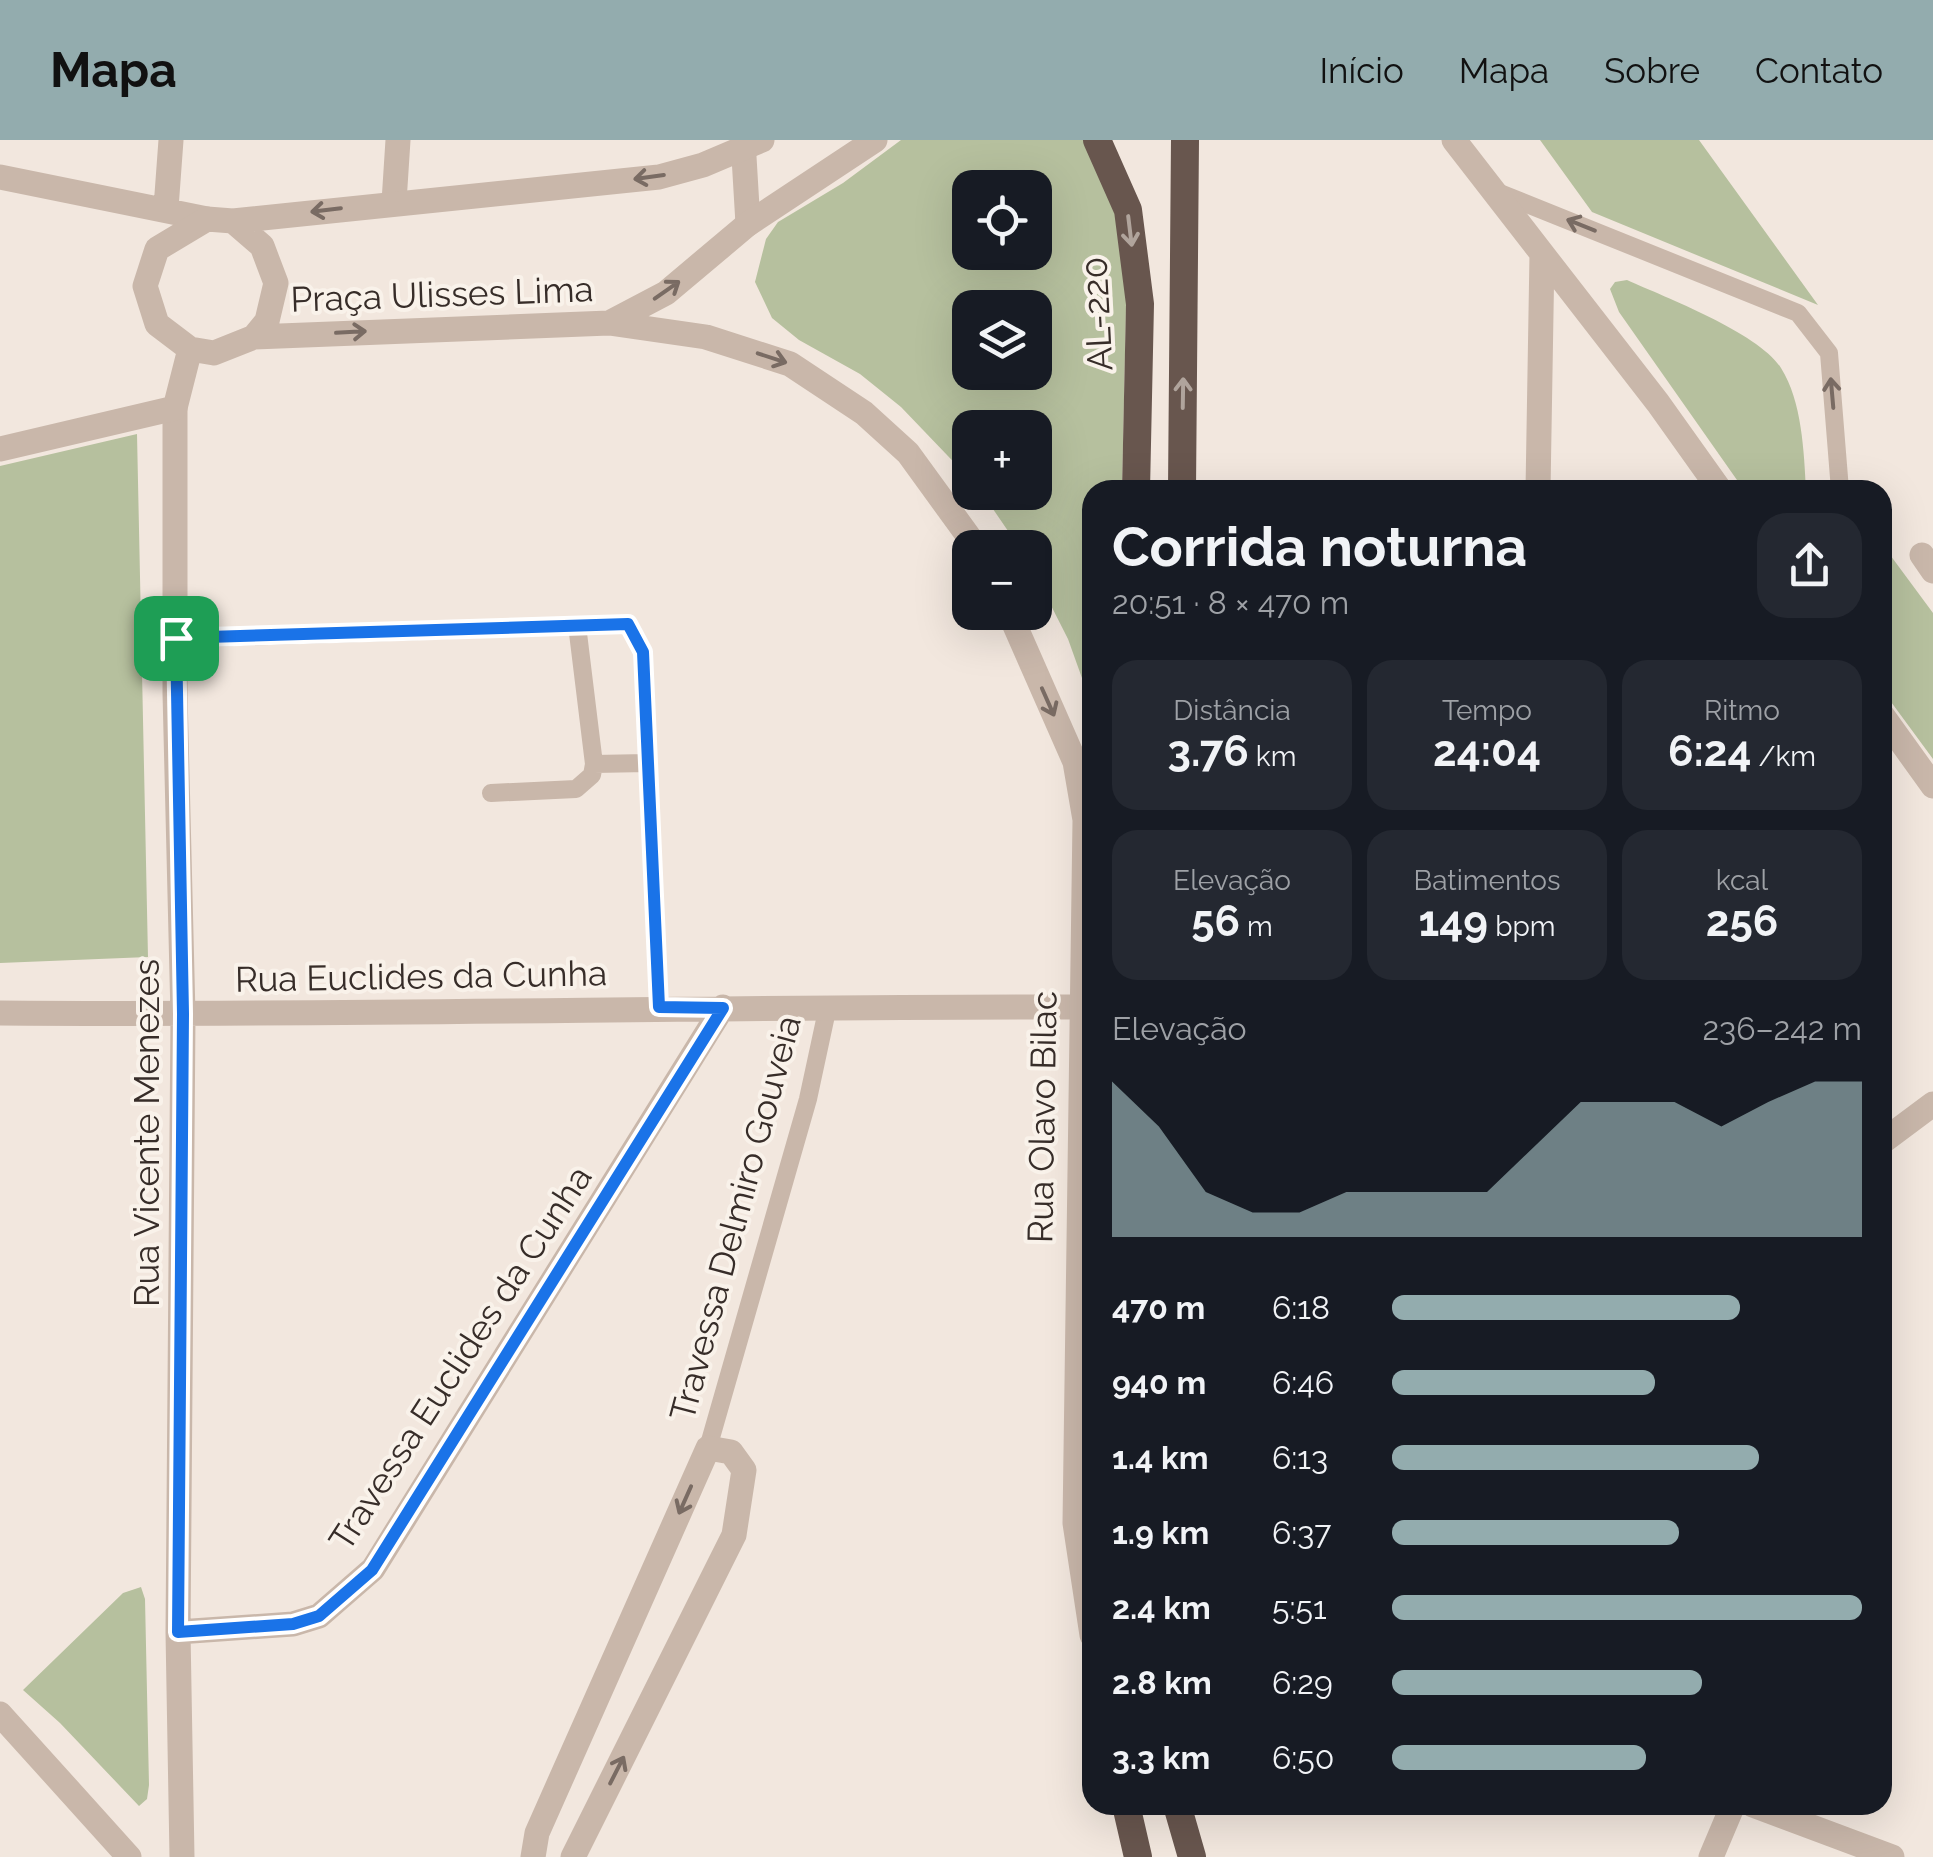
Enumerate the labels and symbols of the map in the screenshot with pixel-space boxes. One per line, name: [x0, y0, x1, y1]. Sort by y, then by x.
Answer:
one-way arrow: [633, 169, 666, 187]
one-way arrow: [310, 201, 343, 220]
one-way arrow: [1122, 214, 1140, 247]
one-way arrow: [1566, 215, 1596, 233]
street label: AL-220: [1074, 256, 1120, 372]
street label: Praça Ulisses Lima: [290, 268, 594, 320]
one-way arrow: [653, 280, 680, 301]
one-way arrow: [335, 322, 367, 341]
one-way arrow: [756, 351, 788, 369]
one-way arrow: [1174, 377, 1192, 410]
one-way arrow: [1823, 377, 1842, 409]
pin: [134, 596, 219, 681]
one-way arrow: [1040, 686, 1058, 717]
street label: Rua Euclides da Cunha: [235, 952, 607, 1000]
street label: Rua Vicente Menezes: [126, 959, 167, 1307]
street label: Rua Olavo Bilac: [1019, 991, 1065, 1243]
street label: Travessa Delmiro Gouveia: [661, 1011, 809, 1425]
street label: Travessa Euclides da Cunha: [320, 1158, 600, 1558]
one-way arrow: [675, 1484, 694, 1514]
one-way arrow: [608, 1755, 627, 1785]

